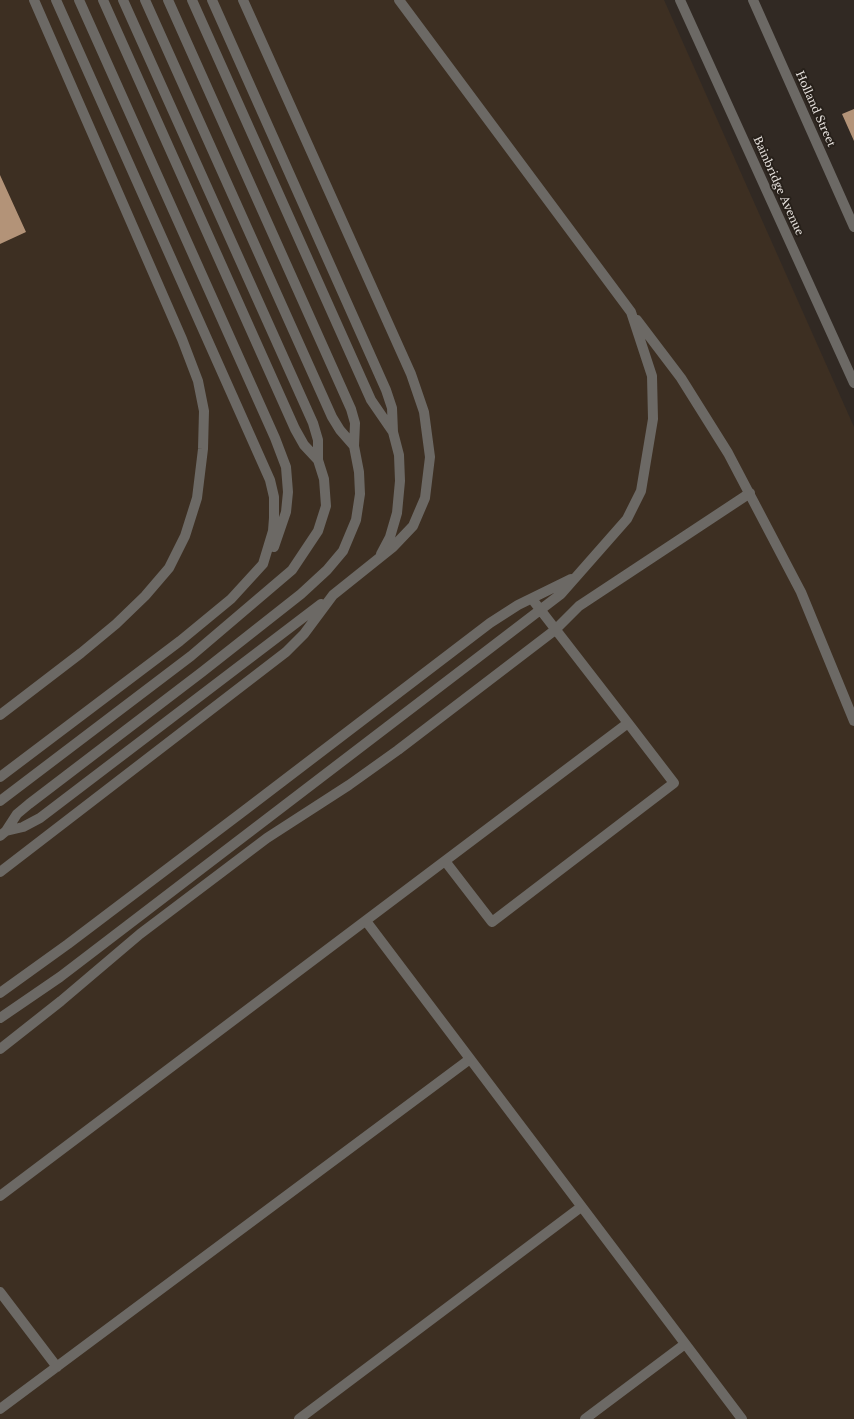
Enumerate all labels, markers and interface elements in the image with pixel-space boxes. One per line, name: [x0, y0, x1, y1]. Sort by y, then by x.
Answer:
street label: Holland Street: [792, 69, 838, 149]
street label: Bainbridge Avenue: [750, 134, 806, 238]

